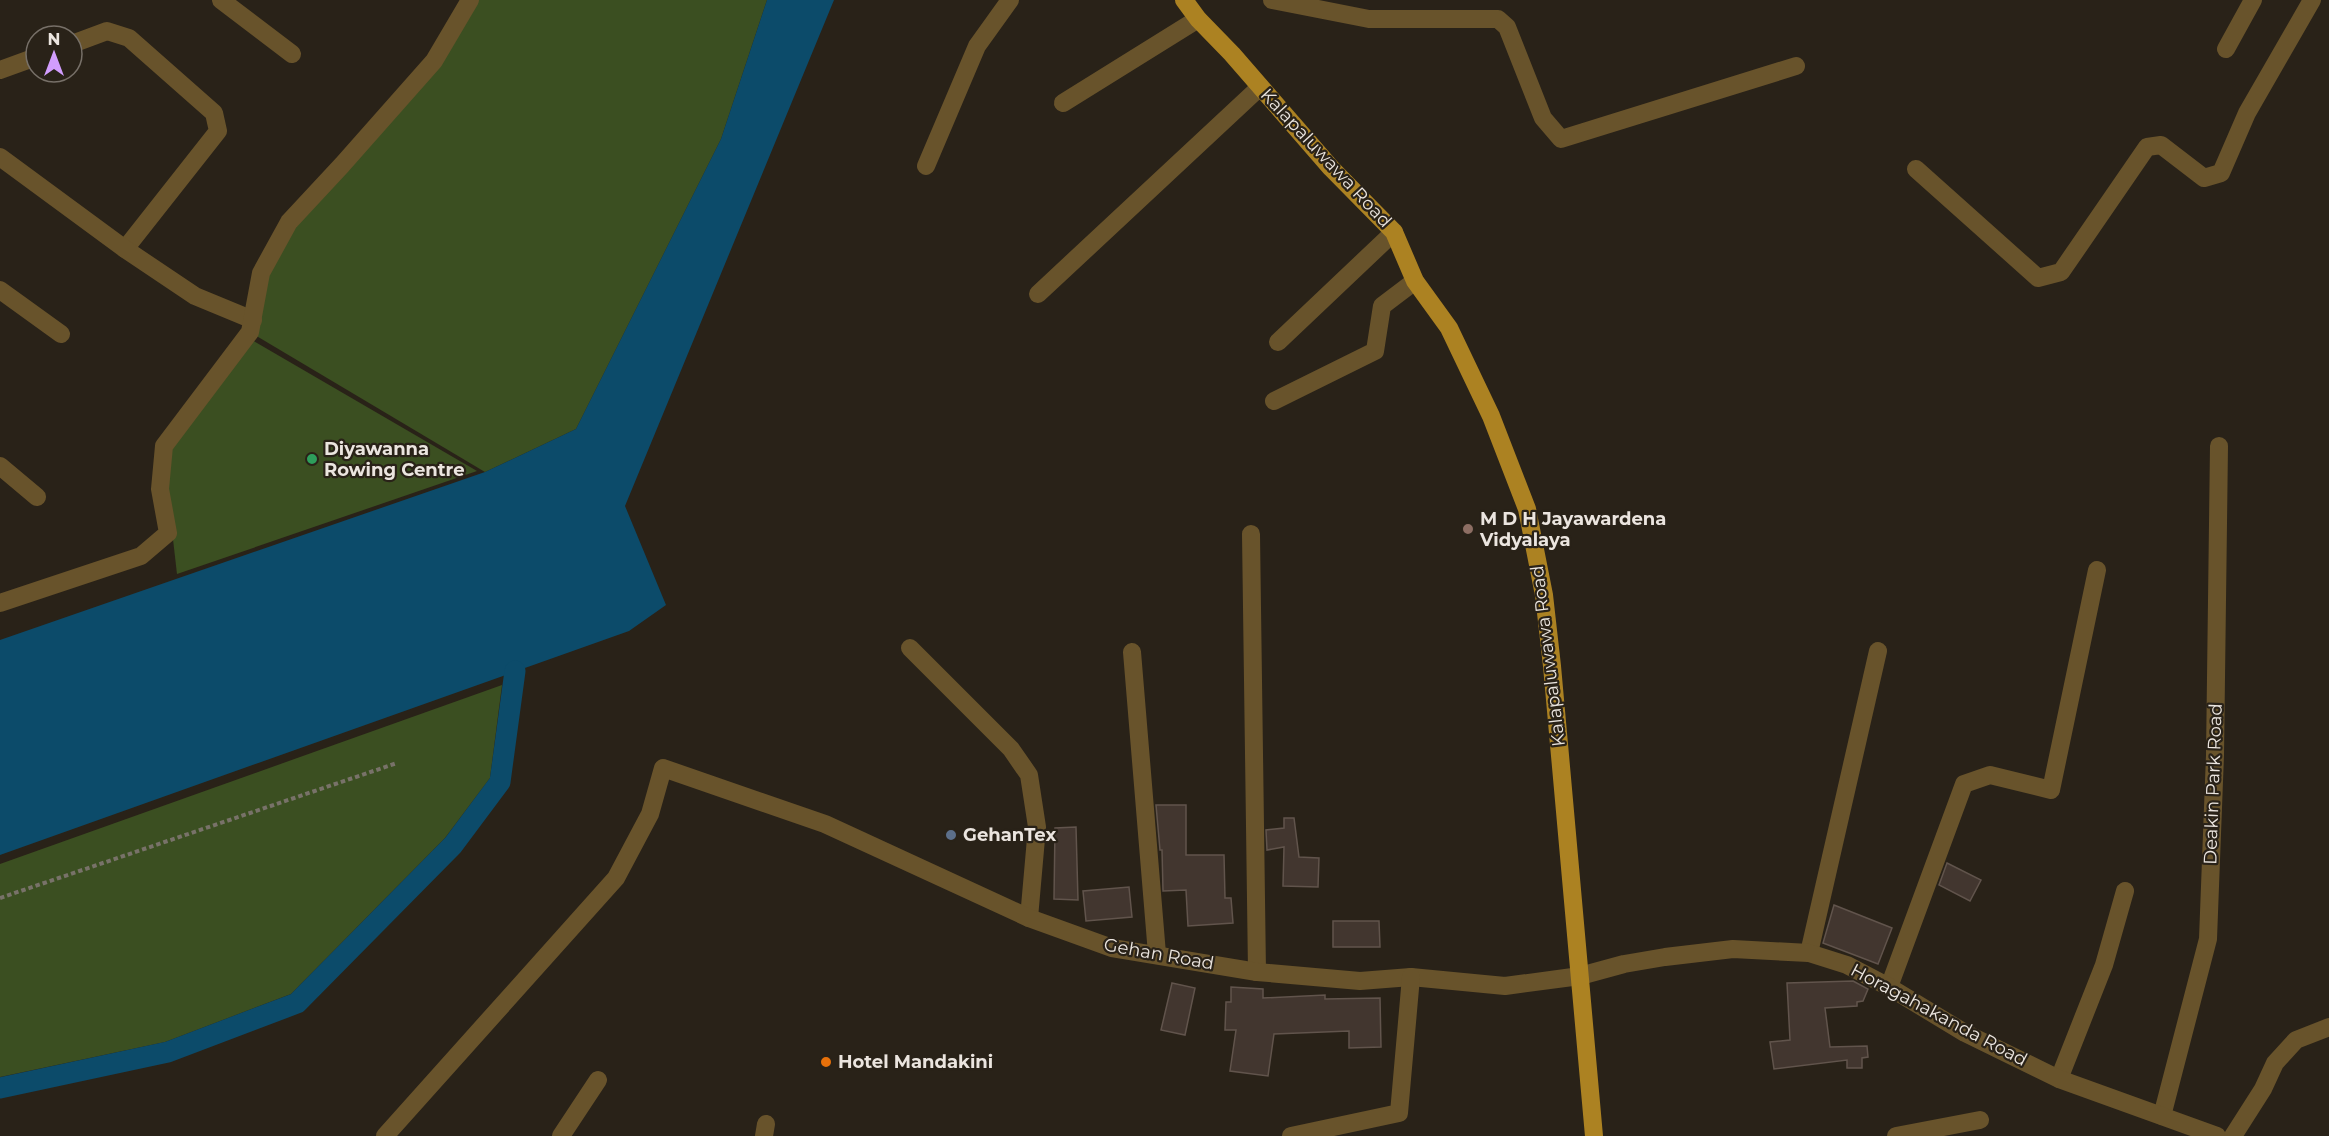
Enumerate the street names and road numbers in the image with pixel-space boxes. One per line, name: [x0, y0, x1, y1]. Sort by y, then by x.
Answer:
street label: Kalapaluwawa Road: [1256, 84, 1396, 232]
street label: Kalapaluwawa Road: [1526, 564, 1570, 748]
street label: Deakin Park Road: [2199, 703, 2227, 865]
street label: Gehan Road: [1102, 933, 1216, 975]
street label: Horagahakanda Road: [1847, 959, 2031, 1071]

